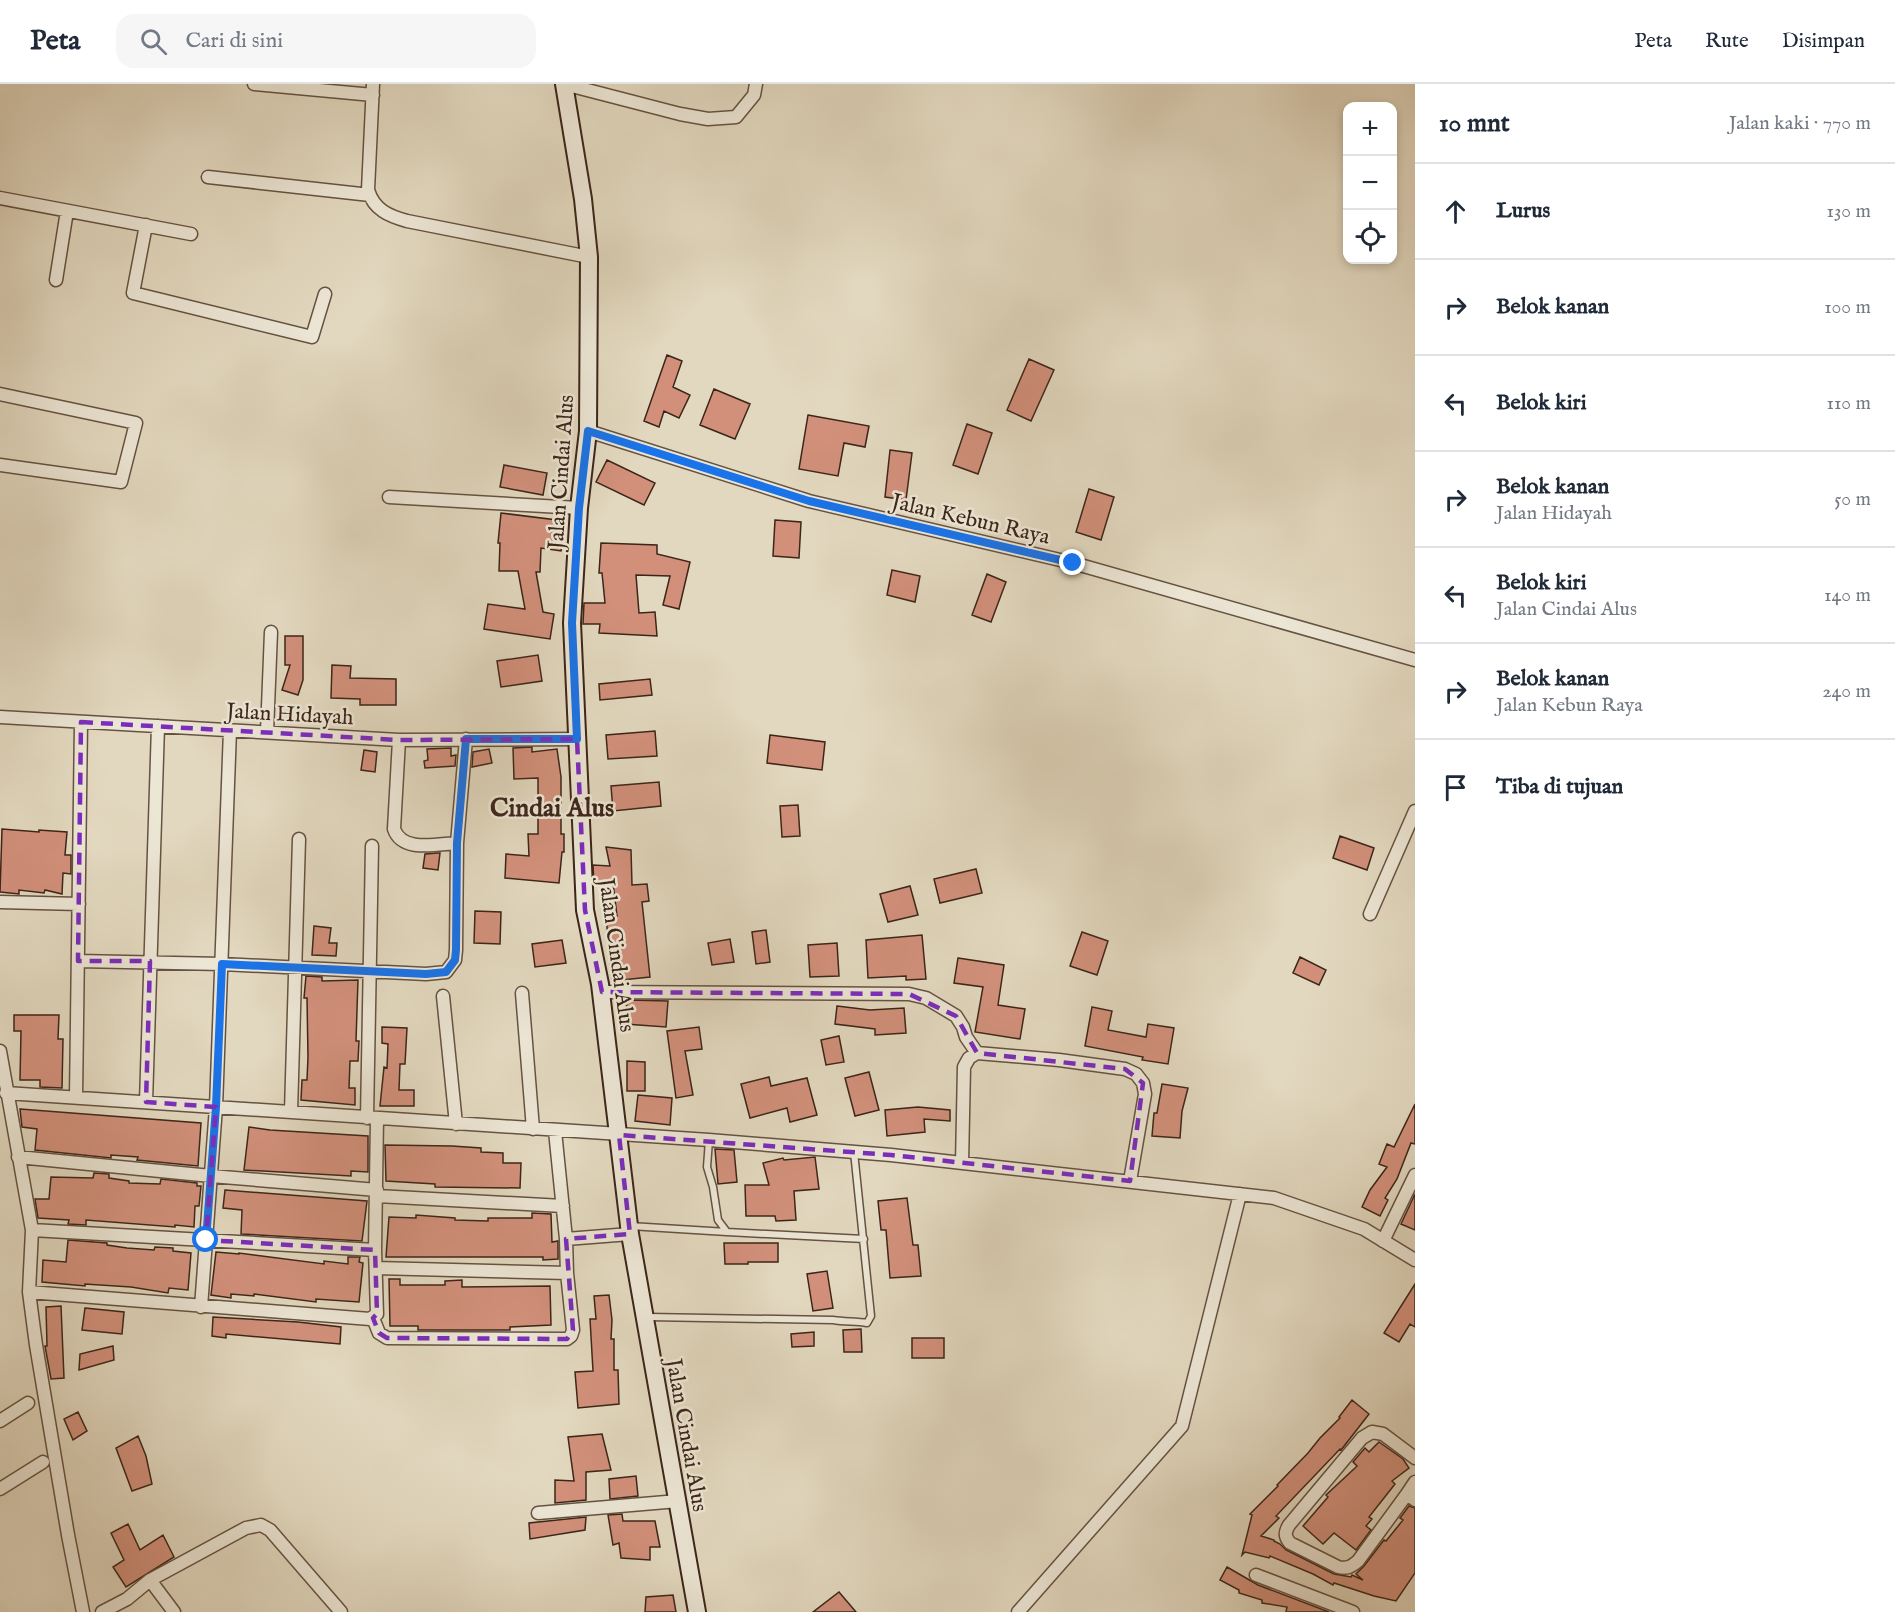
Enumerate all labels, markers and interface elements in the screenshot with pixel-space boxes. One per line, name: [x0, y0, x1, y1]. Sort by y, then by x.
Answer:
search box: [116, 14, 536, 68]
text: Peta: [30, 24, 80, 59]
icon: search: [137, 25, 170, 58]
text: Cari di sini: [185, 27, 283, 55]
text: Peta: [1634, 28, 1672, 55]
text: Rute: [1705, 28, 1749, 55]
text: Disimpan: [1782, 28, 1865, 55]
map controls: [1343, 102, 1397, 264]
button: +: [1343, 102, 1397, 156]
text: 10 mnt: [1439, 107, 1510, 140]
text: Jalan kaki · 770 m: [1729, 111, 1871, 136]
button: −: [1343, 156, 1397, 210]
icon: ahead: [1439, 195, 1472, 228]
text: Lurus: [1496, 197, 1550, 225]
text: 130 m: [1826, 199, 1871, 224]
button: locate: [1343, 210, 1397, 264]
icon: right: [1439, 291, 1472, 324]
text: Belok kanan: [1496, 293, 1609, 321]
text: 100 m: [1824, 295, 1871, 320]
icon: left: [1439, 387, 1472, 420]
text: Belok kiri: [1496, 389, 1587, 417]
text: 110 m: [1827, 391, 1871, 416]
street label: Jalan Cindai Alus: [542, 394, 581, 553]
text: Belok kanan: [1496, 473, 1609, 501]
icon: right: [1439, 483, 1472, 516]
street label: Jalan Kebun Raya: [886, 487, 1053, 552]
text: 50 m: [1834, 487, 1871, 512]
text: Jalan Hidayah: [1496, 501, 1612, 526]
route end: [1059, 549, 1085, 575]
text: Belok kiri: [1496, 569, 1587, 597]
icon: left: [1439, 579, 1472, 612]
text: 140 m: [1824, 583, 1871, 608]
text: Jalan Cindai Alus: [1496, 597, 1637, 622]
text: Belok kanan: [1496, 665, 1609, 693]
icon: right: [1439, 675, 1472, 708]
text: 240 m: [1822, 679, 1871, 704]
text: Jalan Kebun Raya: [1496, 693, 1643, 718]
street label: Jalan Hidayah: [222, 698, 355, 732]
icon: arrive: [1439, 771, 1472, 804]
text: Tiba di tujuan: [1496, 773, 1623, 801]
district label: Cindai Alus: [490, 792, 614, 825]
street label: Jalan Cindai Alus: [591, 874, 641, 1034]
route start: [192, 1226, 218, 1252]
street label: Jalan Cindai Alus: [658, 1354, 713, 1514]

